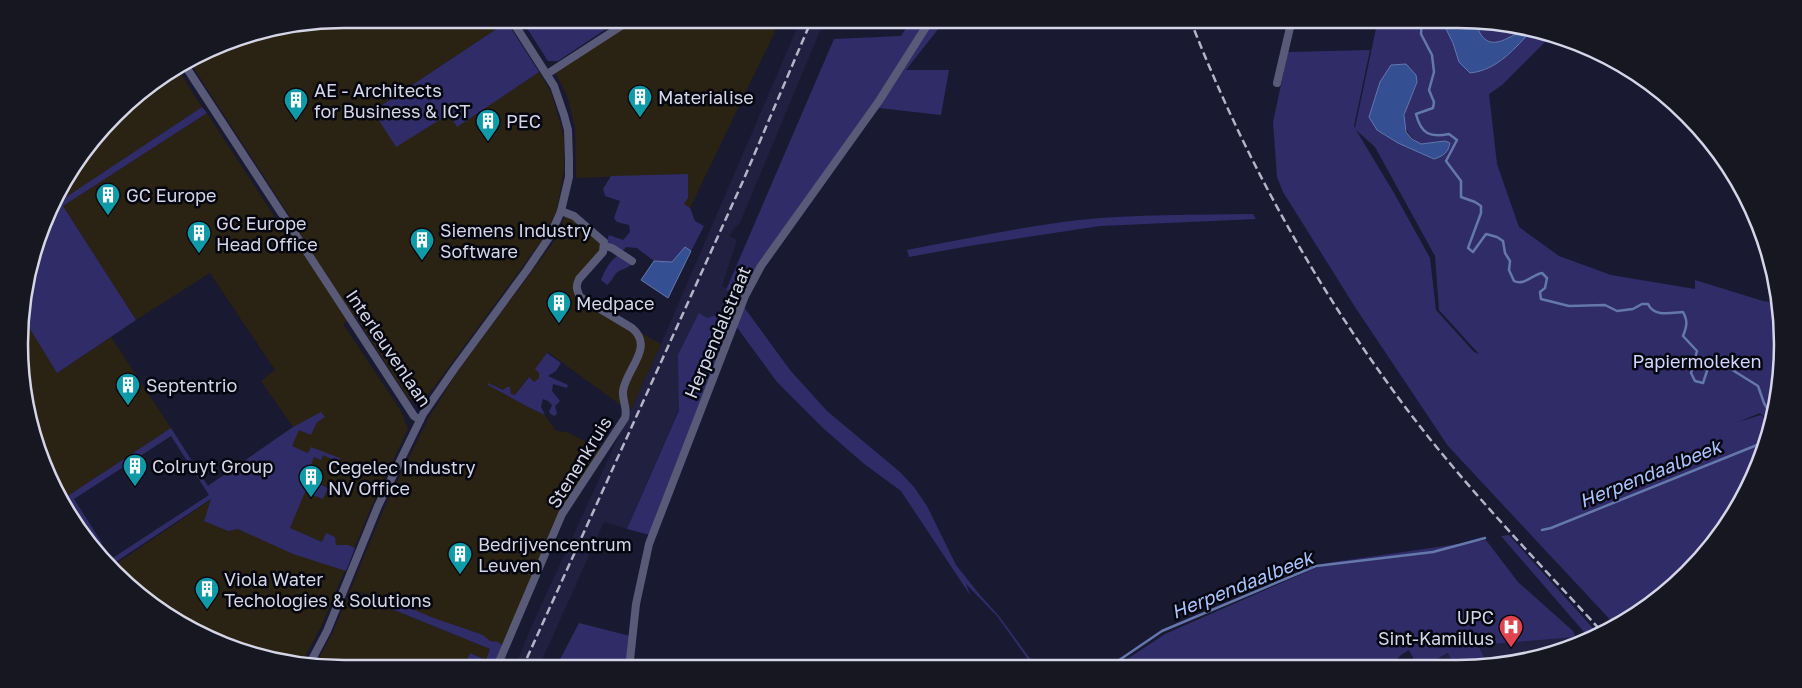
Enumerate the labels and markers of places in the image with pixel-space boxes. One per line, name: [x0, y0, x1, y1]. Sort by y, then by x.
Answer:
place label: AE - Architects for Business & ICT: [314, 79, 470, 122]
building icon: Materialise: [627, 84, 653, 118]
place label: Materialise: [658, 86, 754, 108]
building icon: AE - Architects for Business & ICT: [283, 87, 309, 121]
building icon: PEC: [475, 108, 501, 142]
place label: PEC: [506, 110, 541, 132]
building icon: GC Europe: [95, 182, 121, 216]
place label: GC Europe: [126, 184, 216, 206]
place label: GC Europe Head Office: [216, 212, 318, 255]
place label: Siemens Industry Software: [440, 219, 591, 262]
building icon: GC Europe Head Office: [186, 220, 212, 254]
building icon: Siemens Industry Software: [409, 227, 435, 261]
building icon: Medpace: [546, 290, 572, 324]
place label: Medpace: [576, 292, 654, 314]
building icon: Septentrio: [115, 372, 141, 406]
place label: Septentrio: [146, 374, 237, 396]
building icon: Colruyt Group: [122, 453, 148, 487]
place label: Colruyt Group: [152, 455, 273, 477]
place label: Cegelec Industry NV Office: [328, 456, 476, 499]
building icon: Cegelec Industry NV Office: [298, 464, 324, 498]
place label: Bedrijvencentrum Leuven: [478, 533, 632, 576]
building icon: Bedrijvencentrum Leuven: [447, 541, 473, 575]
place label: Viola Water Techologies & Solutions: [224, 568, 431, 611]
building icon: Viola Water Techologies & Solutions: [194, 576, 220, 610]
place label: UPC Sint-Kamillus: [1378, 606, 1494, 649]
hospital icon: UPC Sint-Kamillus: [1498, 614, 1524, 648]

